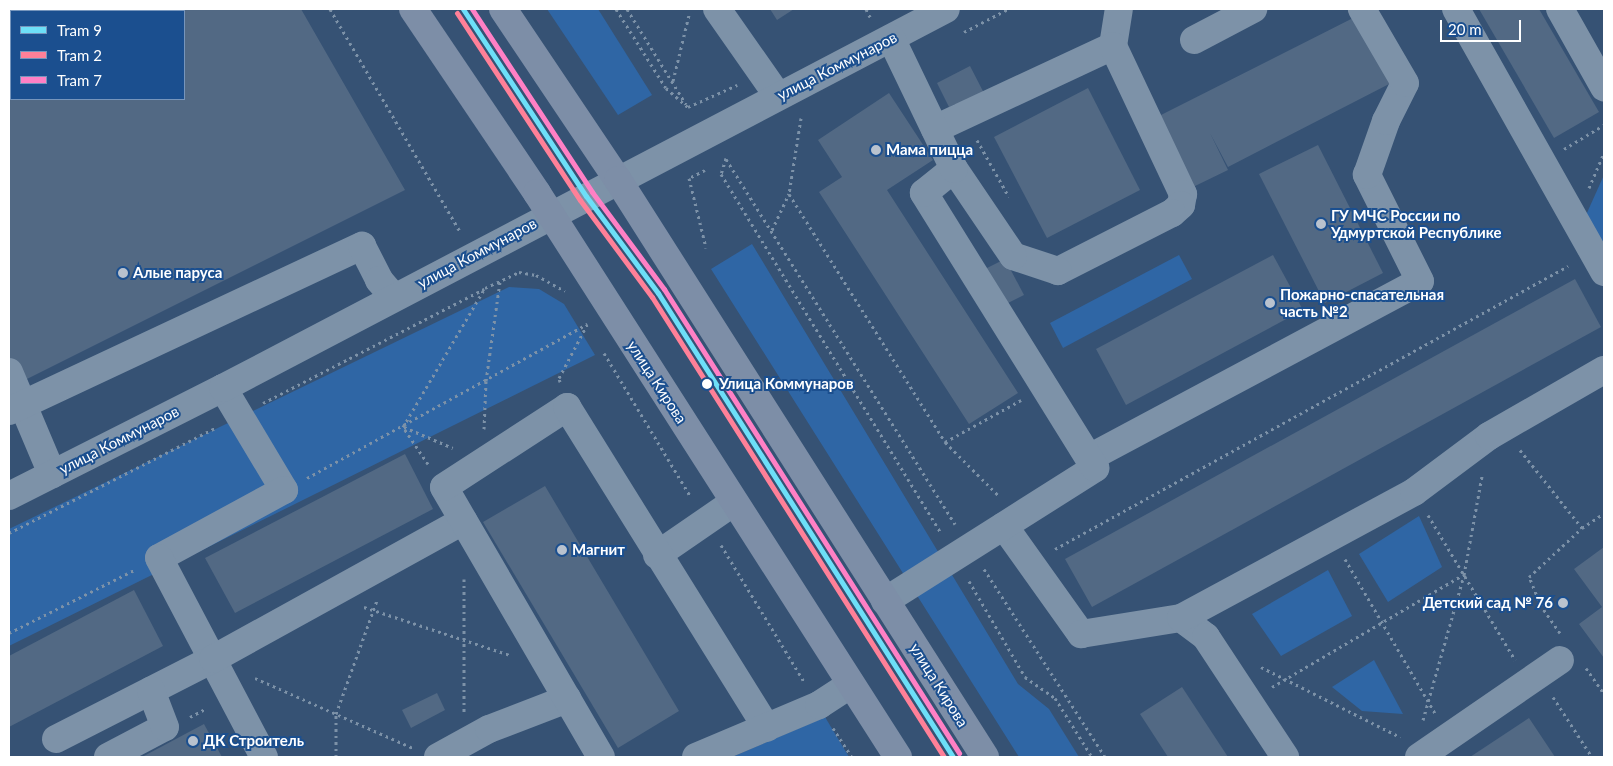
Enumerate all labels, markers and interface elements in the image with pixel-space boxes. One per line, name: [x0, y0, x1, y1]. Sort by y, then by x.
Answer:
legend: [10, 10, 185, 100]
scale bar: [1443, 10, 1524, 42]
text: 20 m: [1448, 20, 1482, 38]
text: Tram 9: [57, 21, 102, 39]
street label: улица Коммунаров: [774, 28, 900, 104]
text: Tram 2: [57, 46, 102, 64]
text: Tram 7: [57, 71, 102, 89]
place label: Мама пицца: [886, 141, 973, 159]
marker: Мама пицца: [870, 144, 882, 156]
place label: ГУ МЧС России по Удмуртской Республике: [1331, 206, 1502, 241]
street label: улица Коммунаров: [415, 214, 539, 292]
marker: ГУ МЧС России по Удмуртской Республике: [1315, 218, 1327, 230]
place label: Алые паруса: [133, 264, 222, 282]
marker: Алые паруса: [117, 267, 129, 279]
place label: Пожарно-спасательная часть №2: [1280, 285, 1444, 320]
marker: Пожарно-спасательная часть №2: [1264, 297, 1276, 309]
street label: улица Кирова: [624, 337, 690, 427]
place label: Улица Коммунаров: [719, 375, 853, 393]
marker: Улица Коммунаров: [699, 376, 715, 392]
street label: улица Коммунаров: [56, 402, 182, 478]
place label: Магнит: [572, 541, 625, 559]
marker: Магнит: [556, 544, 568, 556]
place label: Детский сад № 76: [1423, 594, 1553, 612]
marker: Детский сад № 76: [1557, 597, 1569, 609]
street label: улица Кирова: [906, 640, 972, 730]
place label: ДК Строитель: [203, 732, 304, 750]
marker: ДК Строитель: [187, 735, 199, 747]

